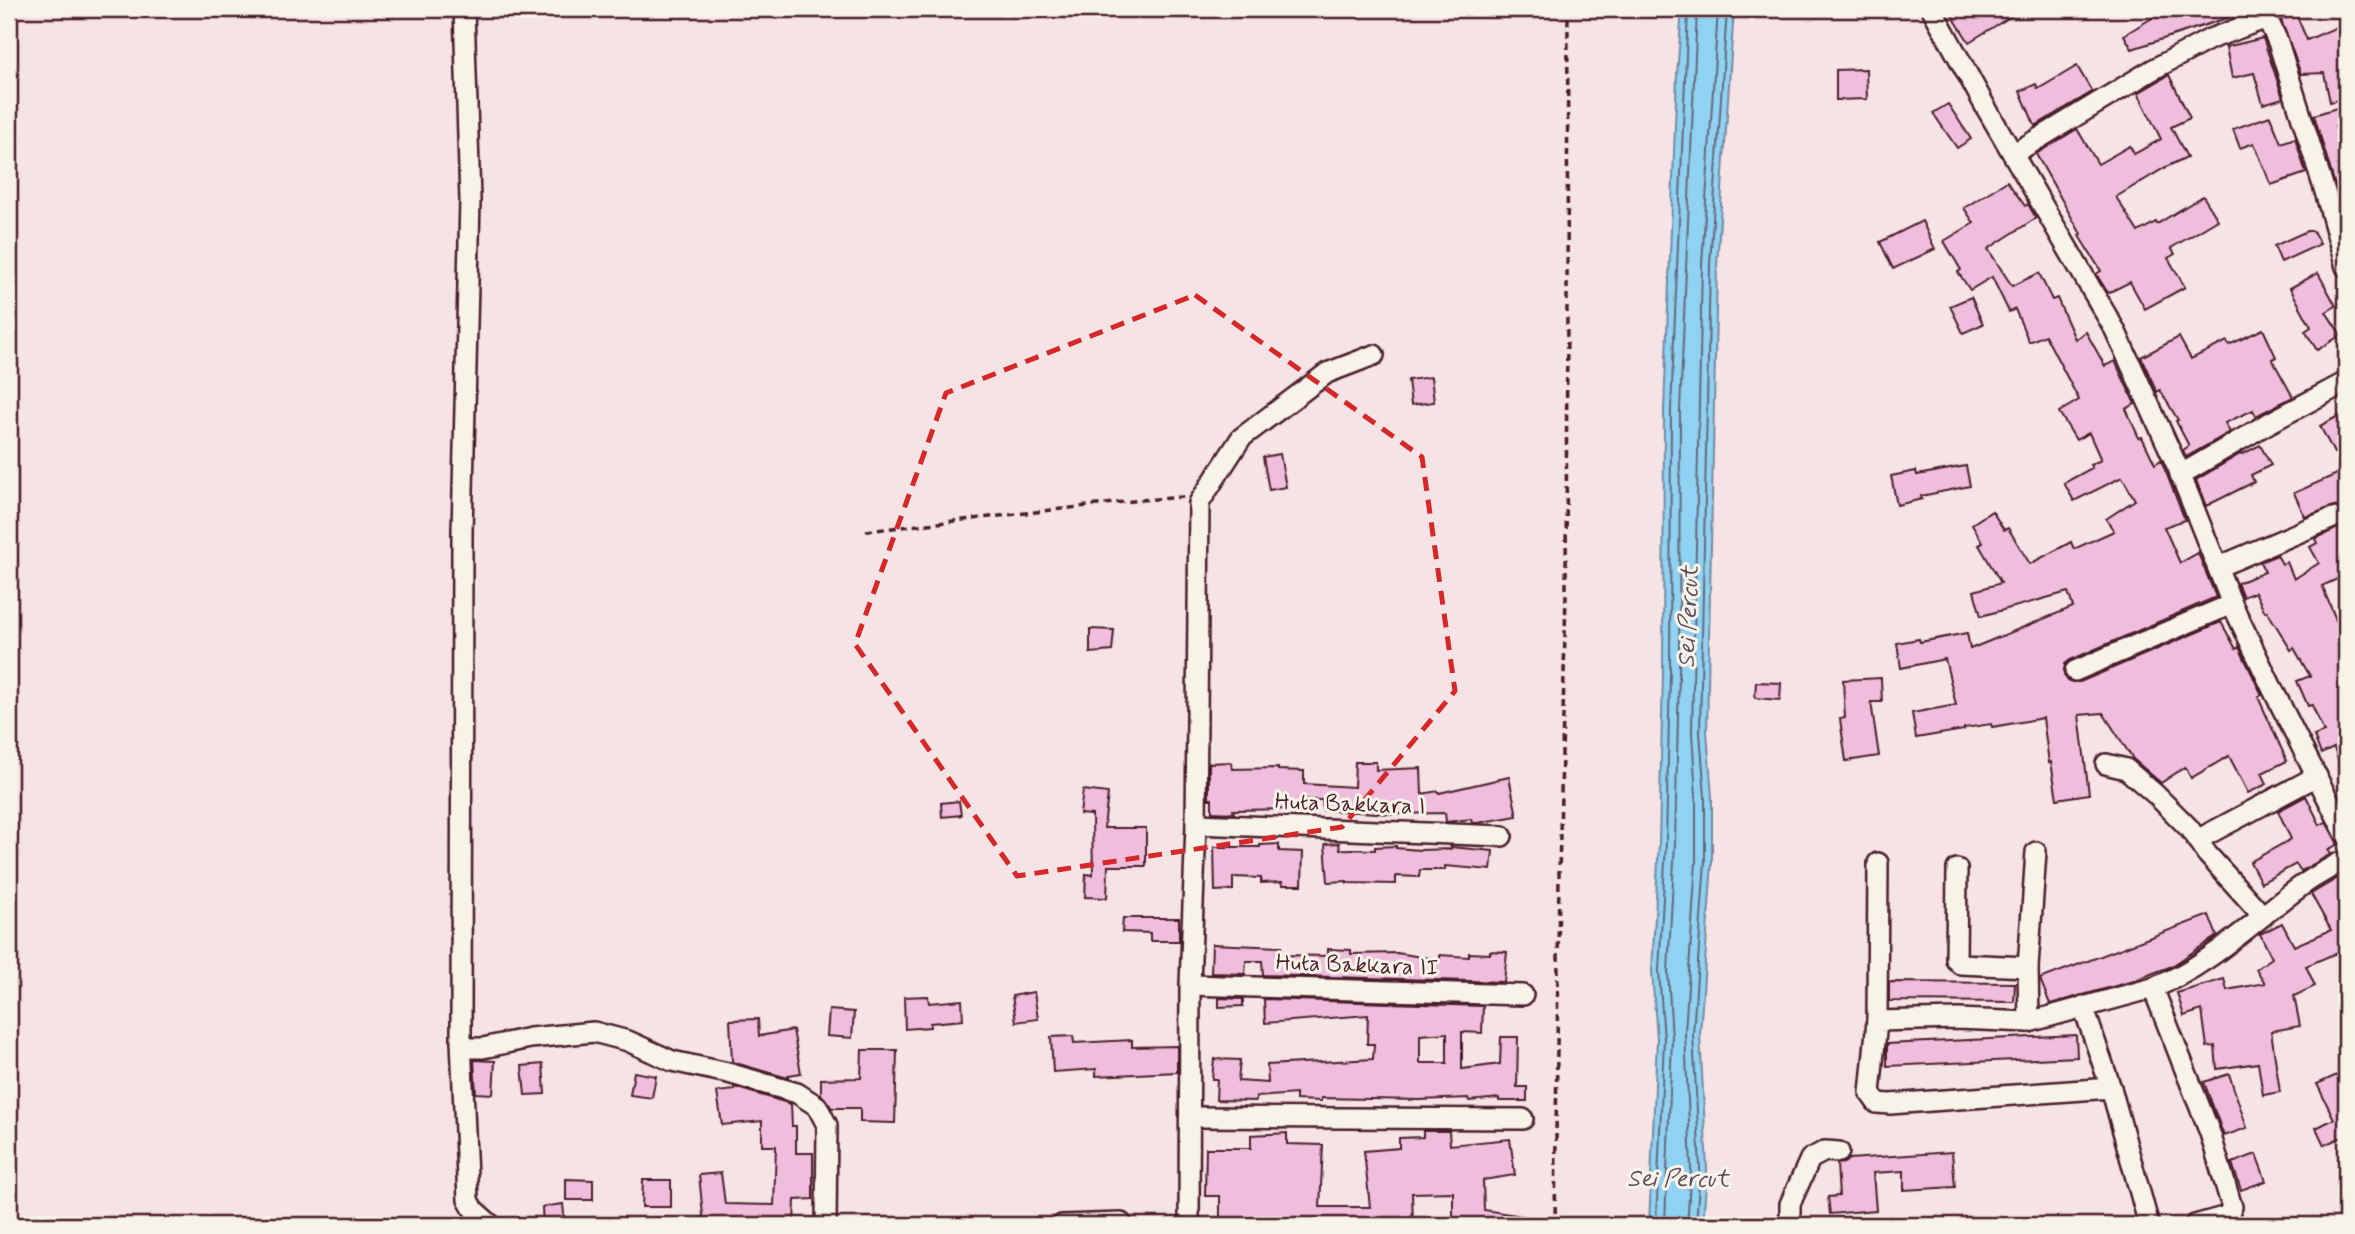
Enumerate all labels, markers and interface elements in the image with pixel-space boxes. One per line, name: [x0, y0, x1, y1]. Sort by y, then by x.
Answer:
water label: Sei Percut: [1672, 564, 1706, 669]
street label: Huta Bakkara I: [1274, 787, 1426, 823]
street label: Huta Bakkara II: [1275, 948, 1439, 984]
water label: Sei Percut: [1627, 1164, 1731, 1195]

